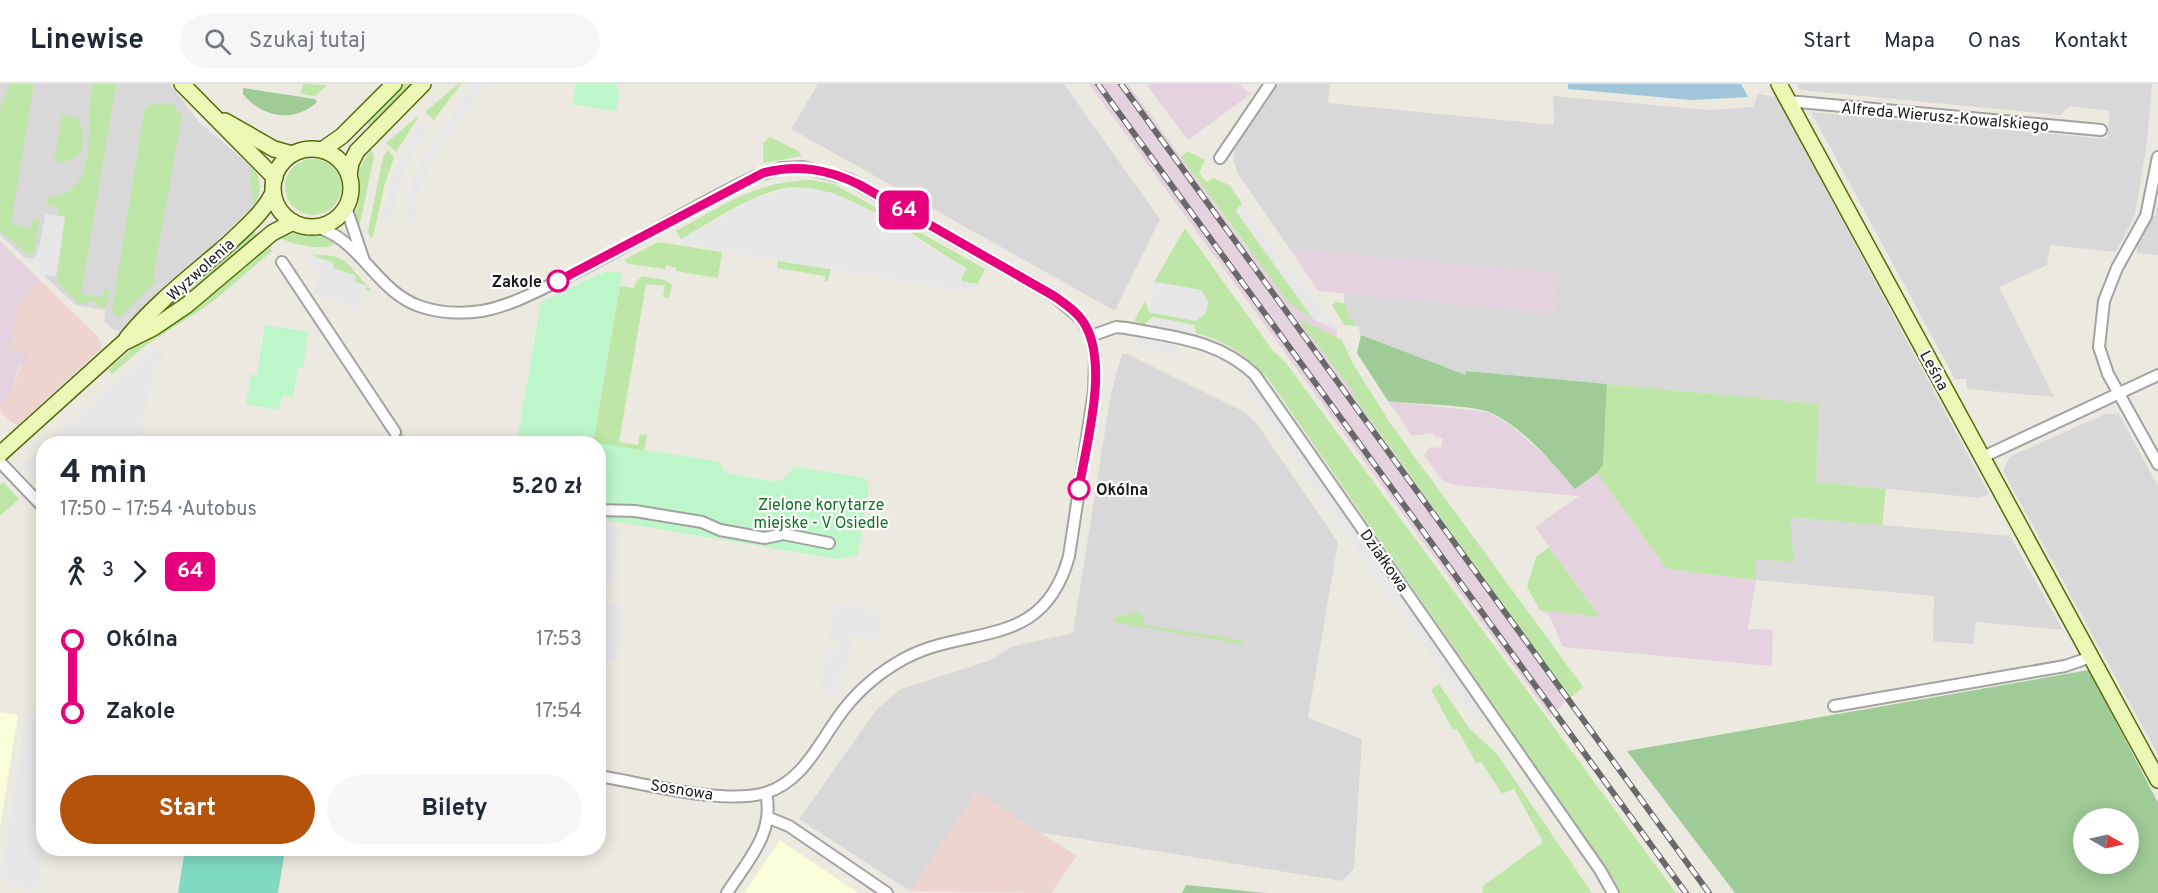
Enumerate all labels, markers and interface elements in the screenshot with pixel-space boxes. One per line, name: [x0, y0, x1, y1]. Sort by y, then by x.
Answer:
search box: [180, 14, 600, 68]
text: Linewise: [30, 23, 144, 59]
icon: search: [201, 25, 234, 58]
text: Szukaj tutaj: [249, 28, 366, 55]
text: Start: [1803, 28, 1851, 55]
text: Mapa: [1884, 28, 1935, 55]
text: O nas: [1968, 28, 2021, 55]
text: Kontakt: [2054, 28, 2128, 55]
street label: Alfreda Wierusz-Kowalskiego: [1840, 99, 2050, 137]
line badge: 64: [877, 190, 931, 230]
text: 64: [891, 197, 917, 224]
street label: Wyzwolenia: [163, 235, 239, 306]
marker: Zakole: [547, 270, 569, 292]
place label: Zakole: [492, 273, 542, 293]
street label: Leśna: [1914, 348, 1952, 394]
text: 4 min: [60, 453, 147, 495]
text: 5.20 zł: [511, 474, 582, 501]
marker: Okólna: [1068, 478, 1090, 500]
place label: Okólna: [1096, 481, 1148, 501]
park label: Zielone korytarze miejske - V Osiedle: [754, 496, 888, 534]
text: 17:50 – 17:54 · Autobus: [60, 497, 257, 523]
street label: Działkowa: [1355, 526, 1412, 596]
icon: walk: [60, 555, 93, 588]
icon: forward: [123, 555, 156, 588]
text: 3: [102, 558, 114, 584]
text: 64: [177, 558, 203, 585]
text: Okólna: [106, 627, 178, 654]
text: 17:53: [536, 627, 582, 653]
text: Zakole: [106, 699, 175, 726]
text: 17:54: [535, 699, 582, 725]
button: Start: [60, 775, 315, 844]
button: Bilety: [327, 775, 582, 844]
street label: Sosnowa: [649, 776, 715, 806]
north arrow: [2073, 808, 2139, 874]
map controls: [2073, 808, 2139, 874]

